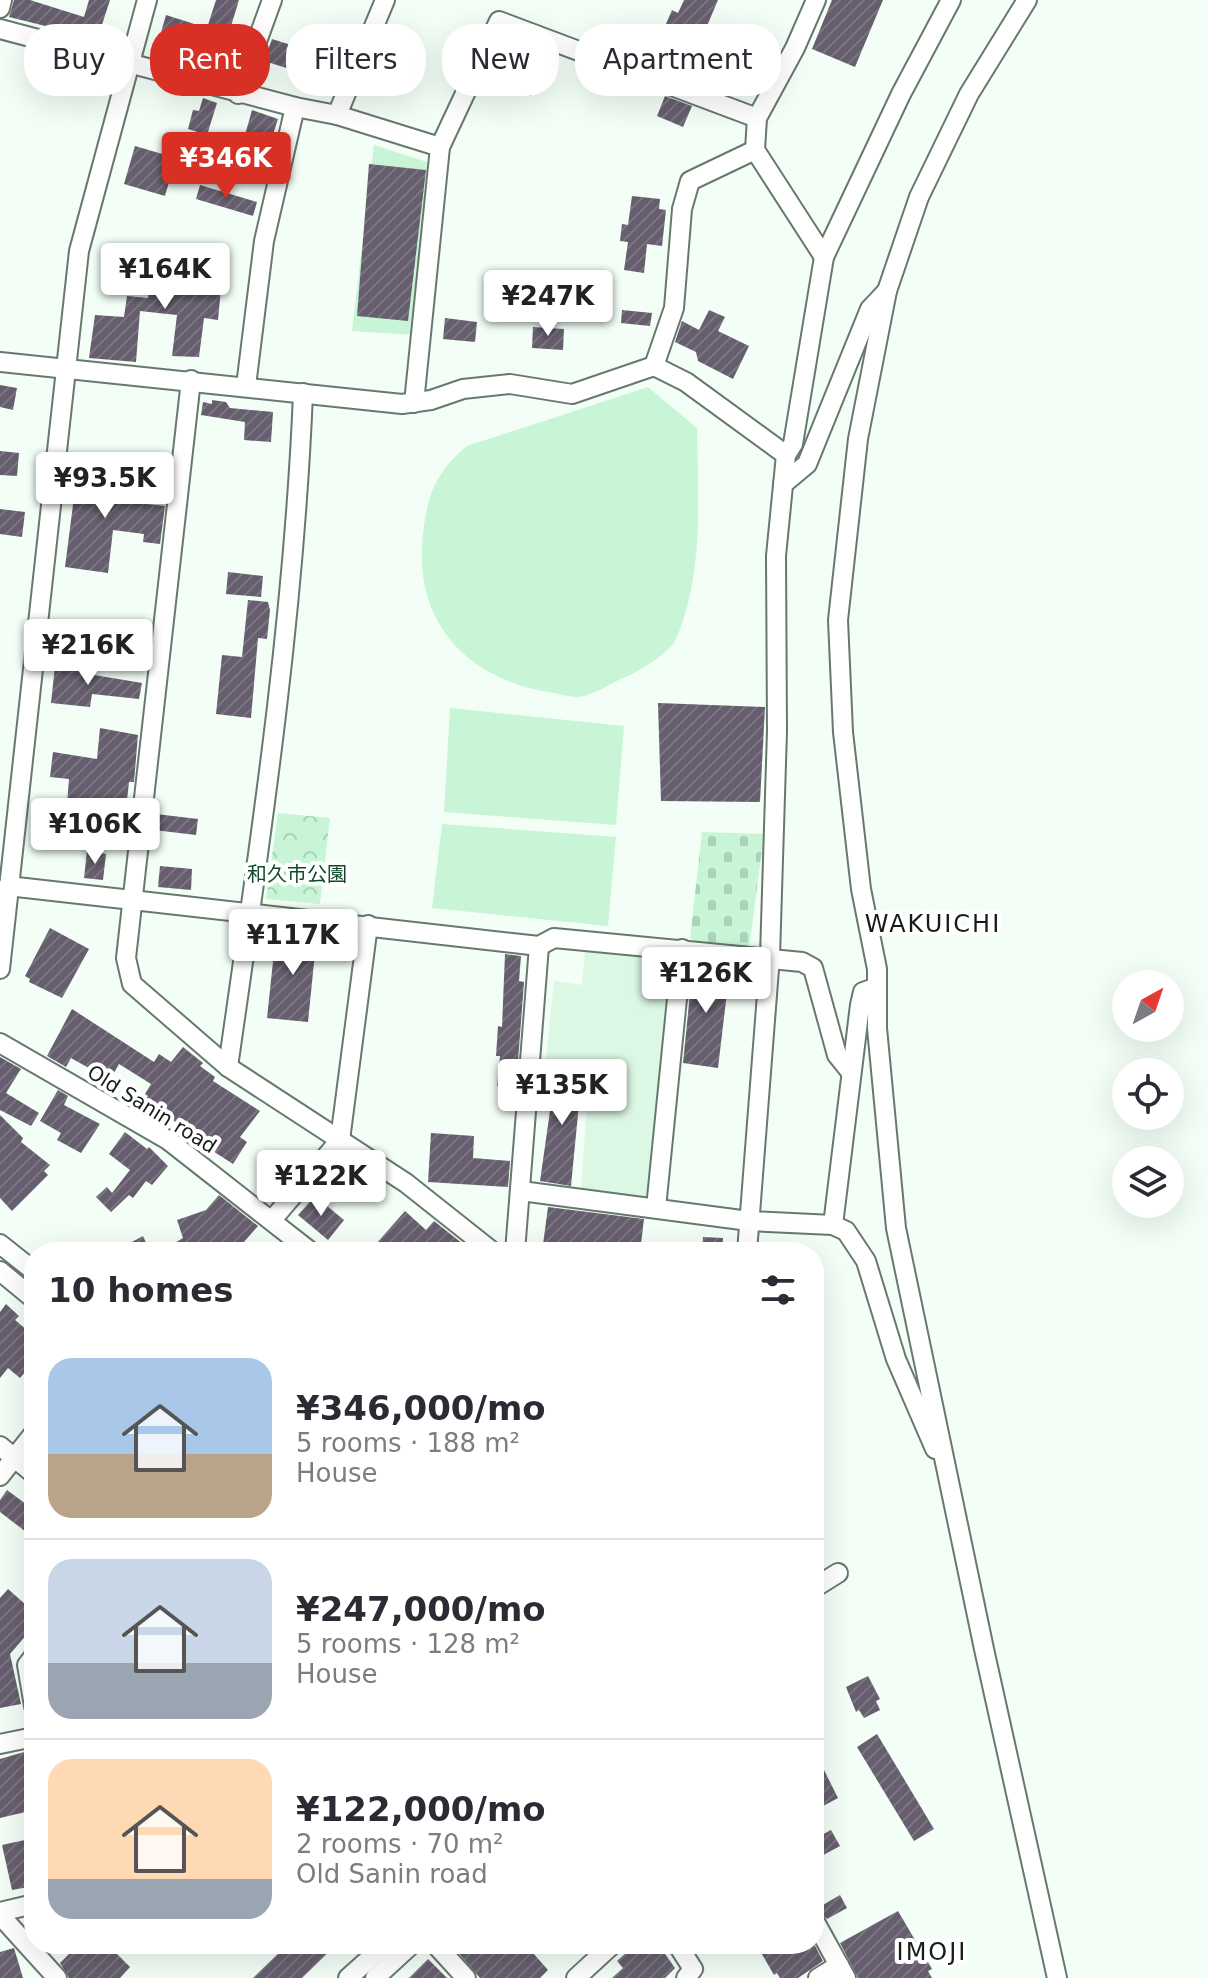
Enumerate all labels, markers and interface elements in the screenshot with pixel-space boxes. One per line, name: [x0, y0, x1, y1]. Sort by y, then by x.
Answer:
chip: Buy: [24, 24, 134, 96]
chip: Rent: [150, 24, 270, 96]
chip: Filters: [286, 24, 426, 96]
chip: New: [442, 24, 559, 96]
chip: Apartment: [575, 24, 781, 96]
pin: ¥346K: [170, 132, 282, 200]
text: ¥346K: [180, 143, 272, 173]
pin: ¥164K: [109, 243, 221, 311]
text: ¥164K: [119, 254, 211, 284]
pin: ¥247K: [492, 270, 604, 338]
text: ¥247K: [502, 281, 594, 311]
pin: ¥93.5K: [40, 452, 170, 520]
text: ¥93.5K: [54, 463, 156, 493]
pin: ¥216K: [32, 619, 144, 687]
text: ¥216K: [42, 630, 134, 660]
pin: ¥106K: [39, 798, 151, 866]
text: ¥106K: [49, 809, 141, 839]
park label: 和久市公園: [247, 862, 347, 886]
pin: ¥117K: [237, 909, 349, 977]
district label: WAKUICHI: [865, 910, 1001, 938]
text: ¥117K: [247, 920, 339, 950]
pin: ¥126K: [650, 947, 762, 1015]
text: ¥126K: [660, 958, 752, 988]
north arrow: [1112, 970, 1184, 1042]
map controls: [1112, 970, 1184, 1218]
button: locate: [1112, 1058, 1184, 1130]
pin: ¥135K: [506, 1059, 618, 1127]
street label: Old Sanin road: [83, 1060, 221, 1158]
text: ¥135K: [516, 1070, 608, 1100]
button: layers: [1112, 1146, 1184, 1218]
pin: ¥122K: [265, 1150, 377, 1218]
text: ¥122K: [275, 1161, 367, 1191]
icon: filters: [756, 1268, 800, 1312]
text: 10 homes: [48, 1270, 233, 1310]
text: ¥346,000/mo: [296, 1388, 546, 1428]
icon: home: [112, 1390, 208, 1486]
text: 5 rooms · 188 m²: [296, 1428, 520, 1458]
text: House: [296, 1458, 377, 1488]
text: ¥247,000/mo: [296, 1589, 546, 1629]
icon: home: [112, 1591, 208, 1687]
text: 5 rooms · 128 m²: [296, 1629, 520, 1659]
text: House: [296, 1659, 377, 1689]
text: ¥122,000/mo: [296, 1789, 546, 1829]
icon: home: [112, 1791, 208, 1887]
text: 2 rooms · 70 m²: [296, 1829, 504, 1859]
text: Old Sanin road: [296, 1859, 488, 1889]
district label: IMOJI: [897, 1938, 967, 1966]

